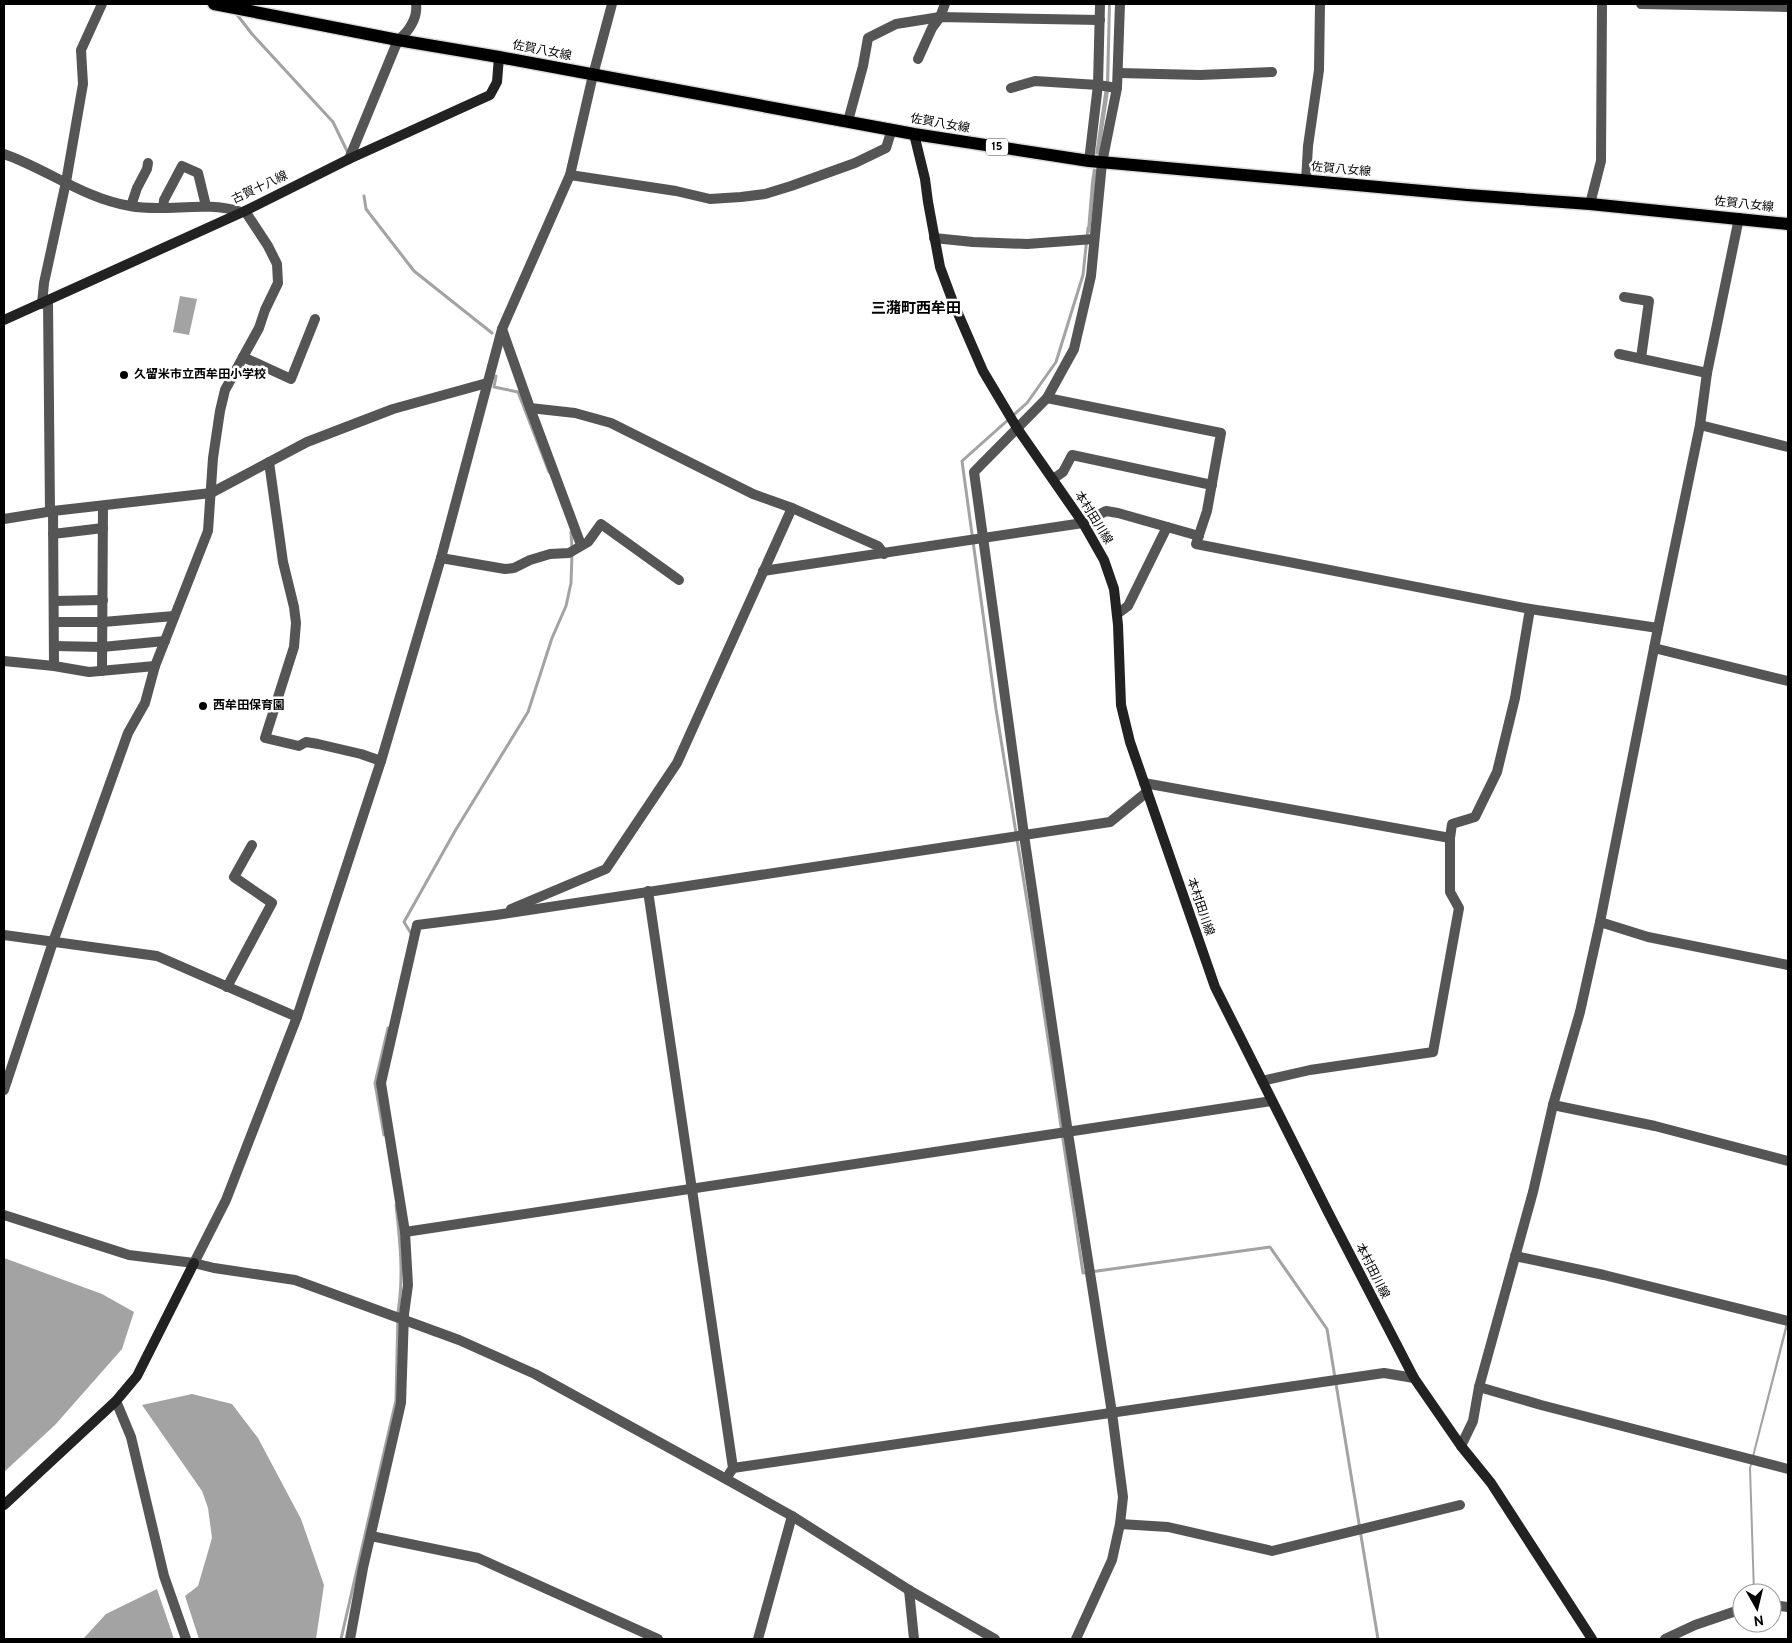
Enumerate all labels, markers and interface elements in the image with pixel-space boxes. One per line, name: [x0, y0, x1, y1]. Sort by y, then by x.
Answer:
street label: 佐賀八女線: [511, 37, 573, 65]
street label: 佐賀八女線: [909, 111, 971, 137]
road number: 15: [986, 138, 1008, 156]
street label: 佐賀八女線: [1310, 159, 1372, 181]
street label: 古賀十八線: [229, 168, 291, 208]
street label: 佐賀八女線: [1713, 194, 1775, 216]
district label: 三潴町西牟田: [871, 300, 961, 319]
place label: 久留米市立西牟田小学校: [134, 367, 266, 383]
marker: 久留米市立西牟田小学校: [118, 369, 130, 381]
street label: 本村田川線: [1070, 488, 1116, 548]
place label: 西牟田保育園: [213, 698, 285, 714]
marker: 西牟田保育園: [197, 700, 209, 712]
street label: 本村田川線: [1183, 876, 1217, 938]
street label: 本村田川線: [1351, 1241, 1393, 1301]
north arrow: [1732, 1583, 1782, 1633]
text: N: [1752, 1610, 1765, 1629]

